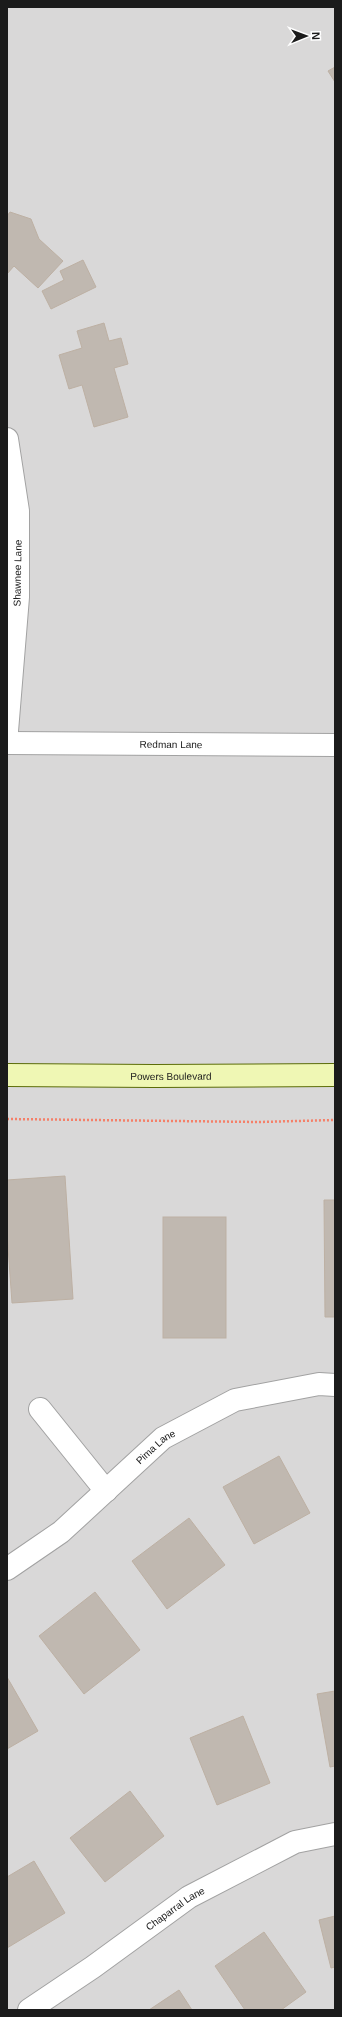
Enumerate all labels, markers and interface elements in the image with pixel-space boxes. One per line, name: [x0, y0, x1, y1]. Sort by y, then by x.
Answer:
north arrow: [286, 16, 326, 56]
text: N: [310, 32, 322, 40]
street label: Shawnee Lane: [11, 539, 24, 606]
street label: Redman Lane: [140, 739, 203, 750]
street label: Powers Boulevard: [130, 1071, 212, 1082]
street label: Pima Lane: [134, 1427, 177, 1466]
street label: Chaparral Lane: [144, 1885, 207, 1933]

